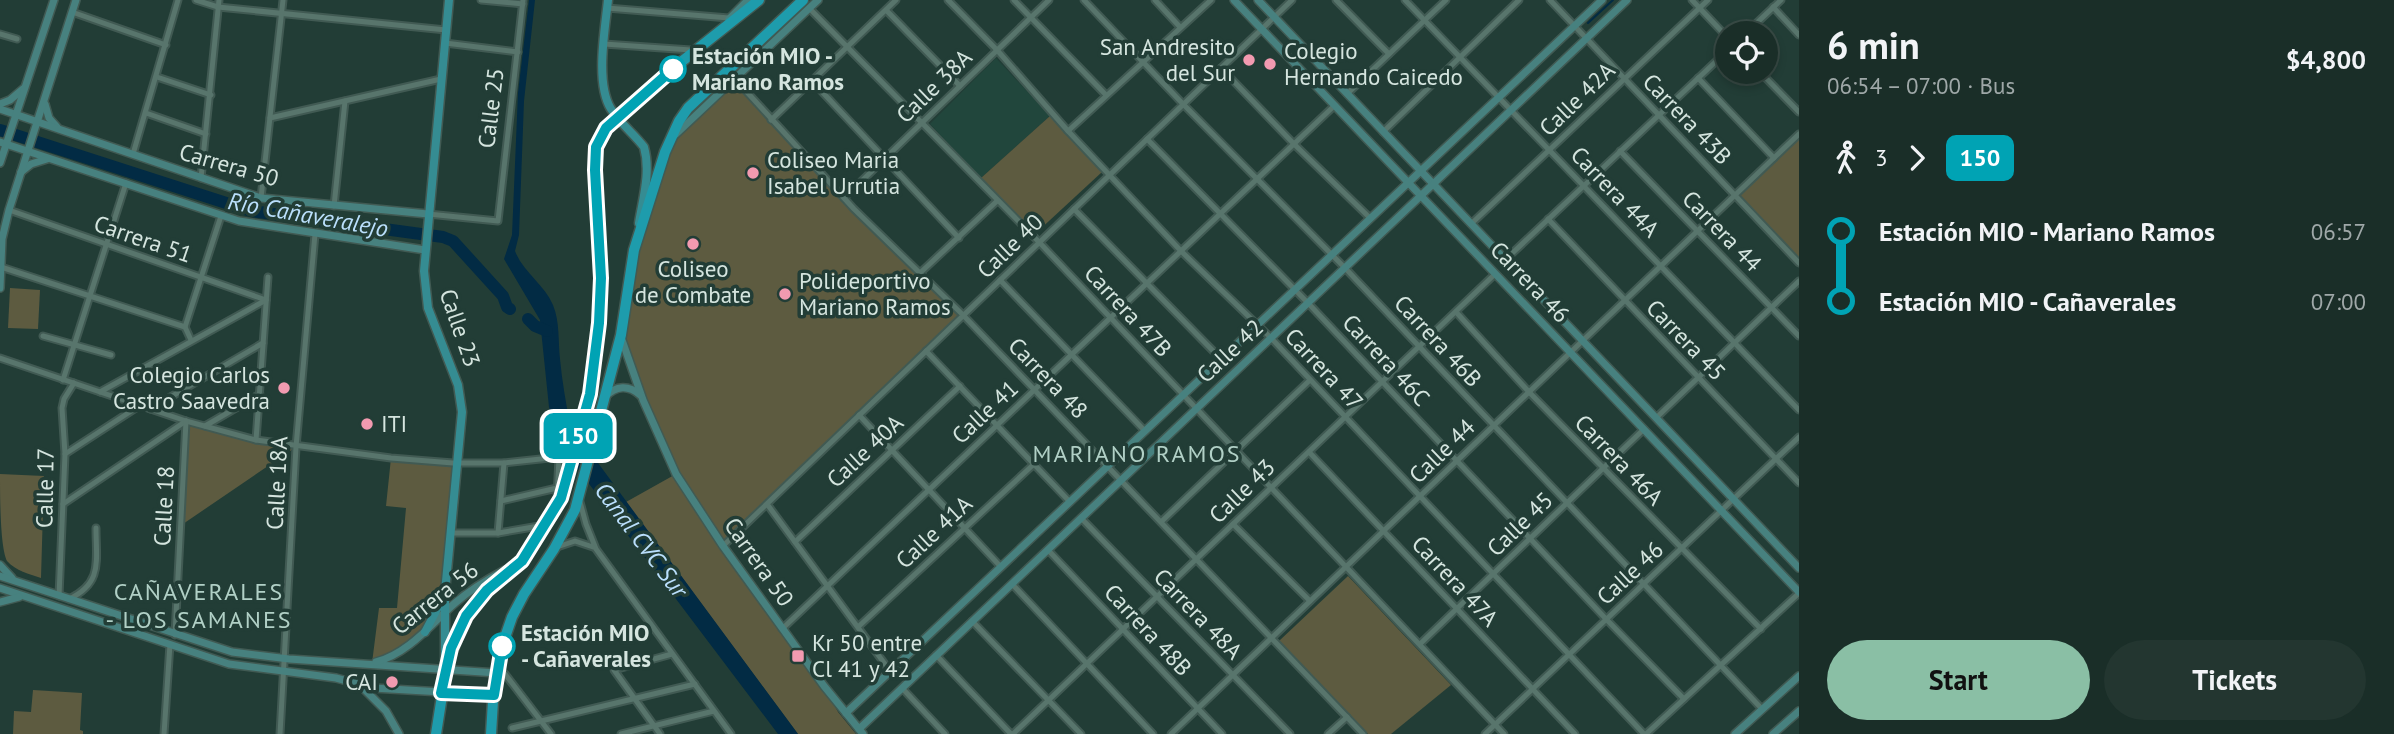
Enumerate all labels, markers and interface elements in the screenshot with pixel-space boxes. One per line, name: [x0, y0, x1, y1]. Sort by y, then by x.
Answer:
text: 6 min: [1827, 20, 1920, 69]
map controls: [1715, 21, 1778, 84]
button: locate: [1715, 21, 1778, 84]
place label: San Andresito del Sur: [1100, 32, 1235, 87]
place label: Colegio Hernando Caicedo: [1284, 36, 1463, 91]
place label: Estación MIO - Mariano Ramos: [692, 41, 844, 96]
street label: Calle 38A: [890, 42, 978, 129]
text: $4,800: [2286, 43, 2366, 76]
marker: San Andresito del Sur: [1241, 52, 1257, 68]
street label: Calle 42A: [1533, 55, 1621, 142]
marker: Estación MIO - Mariano Ramos: [660, 56, 686, 82]
marker: Colegio Hernando Caicedo: [1262, 56, 1278, 72]
street label: Calle 25: [471, 66, 510, 150]
street label: Carrera 43B: [1637, 67, 1738, 170]
text: 06:54 – 07:00 · Bus: [1827, 71, 2015, 100]
street label: Carrera 50: [176, 137, 282, 193]
icon: walk: [1827, 139, 1865, 177]
icon: forward: [1898, 139, 1936, 177]
street label: Carrera 44A: [1565, 140, 1666, 244]
text: 150: [1960, 142, 2000, 173]
text: 3: [1875, 143, 1888, 172]
place label: Coliseo Maria Isabel Urrutia: [767, 145, 900, 200]
marker: Coliseo Maria Isabel Urrutia: [745, 165, 761, 181]
street label: Carrera 44: [1677, 184, 1769, 278]
water label: Río Cañaveralejo: [225, 185, 391, 244]
street label: Calle 40: [971, 207, 1049, 284]
street label: Carrera 51: [90, 208, 196, 269]
text: Estación MIO - Mariano Ramos: [1879, 215, 2215, 248]
text: 06:57: [2311, 217, 2366, 246]
street label: Carrera 46: [1485, 235, 1576, 328]
marker: Coliseo de Combate: [685, 236, 701, 252]
place label: Coliseo de Combate: [635, 254, 751, 309]
street label: Carrera 47B: [1078, 259, 1178, 363]
place label: Polideportivo Mariano Ramos: [799, 266, 951, 321]
street label: Calle 23: [434, 285, 487, 371]
text: Estación MIO - Cañaverales: [1879, 285, 2176, 318]
marker: Polideportivo Mariano Ramos: [777, 286, 793, 302]
text: 07:00: [2311, 287, 2366, 316]
street label: Carrera 46B: [1388, 289, 1488, 393]
street label: Carrera 45: [1641, 293, 1732, 386]
street label: Carrera 46C: [1337, 308, 1436, 412]
street label: Calle 42: [1190, 313, 1269, 389]
street label: Carrera 47: [1279, 321, 1370, 416]
street label: Carrera 48: [1003, 331, 1094, 424]
place label: Colegio Carlos Castro Saavedra: [113, 360, 270, 415]
street label: Calle 41: [945, 374, 1024, 450]
marker: Colegio Carlos Castro Saavedra: [276, 380, 292, 396]
street label: Calle 40A: [820, 408, 909, 493]
street label: Carrera 46A: [1569, 408, 1670, 512]
place label: ITI: [381, 409, 407, 438]
street label: Calle 44: [1403, 412, 1481, 489]
line badge: 150: [538, 413, 618, 459]
marker: ITI: [359, 416, 375, 432]
text: 150: [558, 420, 598, 451]
street label: Calle 18A: [260, 435, 293, 531]
district label: MARIANO RAMOS: [1032, 438, 1242, 469]
street label: Calle 17: [29, 448, 60, 528]
street label: Calle 43: [1203, 452, 1281, 529]
street label: Calle 18: [147, 465, 180, 547]
water label: Canal CVC Sur: [588, 476, 696, 605]
street label: Calle 45: [1481, 485, 1559, 562]
street label: Calle 41A: [889, 489, 978, 574]
street label: Carrera 50: [718, 512, 801, 612]
street label: Carrera 47A: [1406, 529, 1505, 633]
street label: Calle 46: [1590, 535, 1669, 611]
street label: Carrera 56: [386, 555, 484, 640]
street label: Carrera 48A: [1148, 562, 1249, 666]
district label: CAÑAVERALES - LOS SAMANES: [105, 576, 293, 635]
street label: Carrera 48B: [1098, 578, 1198, 682]
place label: Estación MIO - Cañaverales: [521, 618, 651, 673]
place label: Kr 50 entre Cl 41 y 42: [812, 628, 922, 683]
marker: Estación MIO - Cañaverales: [489, 633, 515, 659]
button: Start: [1827, 640, 2090, 720]
button: Tickets: [2104, 640, 2366, 720]
marker: Kr 50 entre Cl 41 y 42: [790, 648, 806, 664]
place label: CAI: [345, 667, 378, 696]
marker: CAI: [384, 674, 400, 690]

